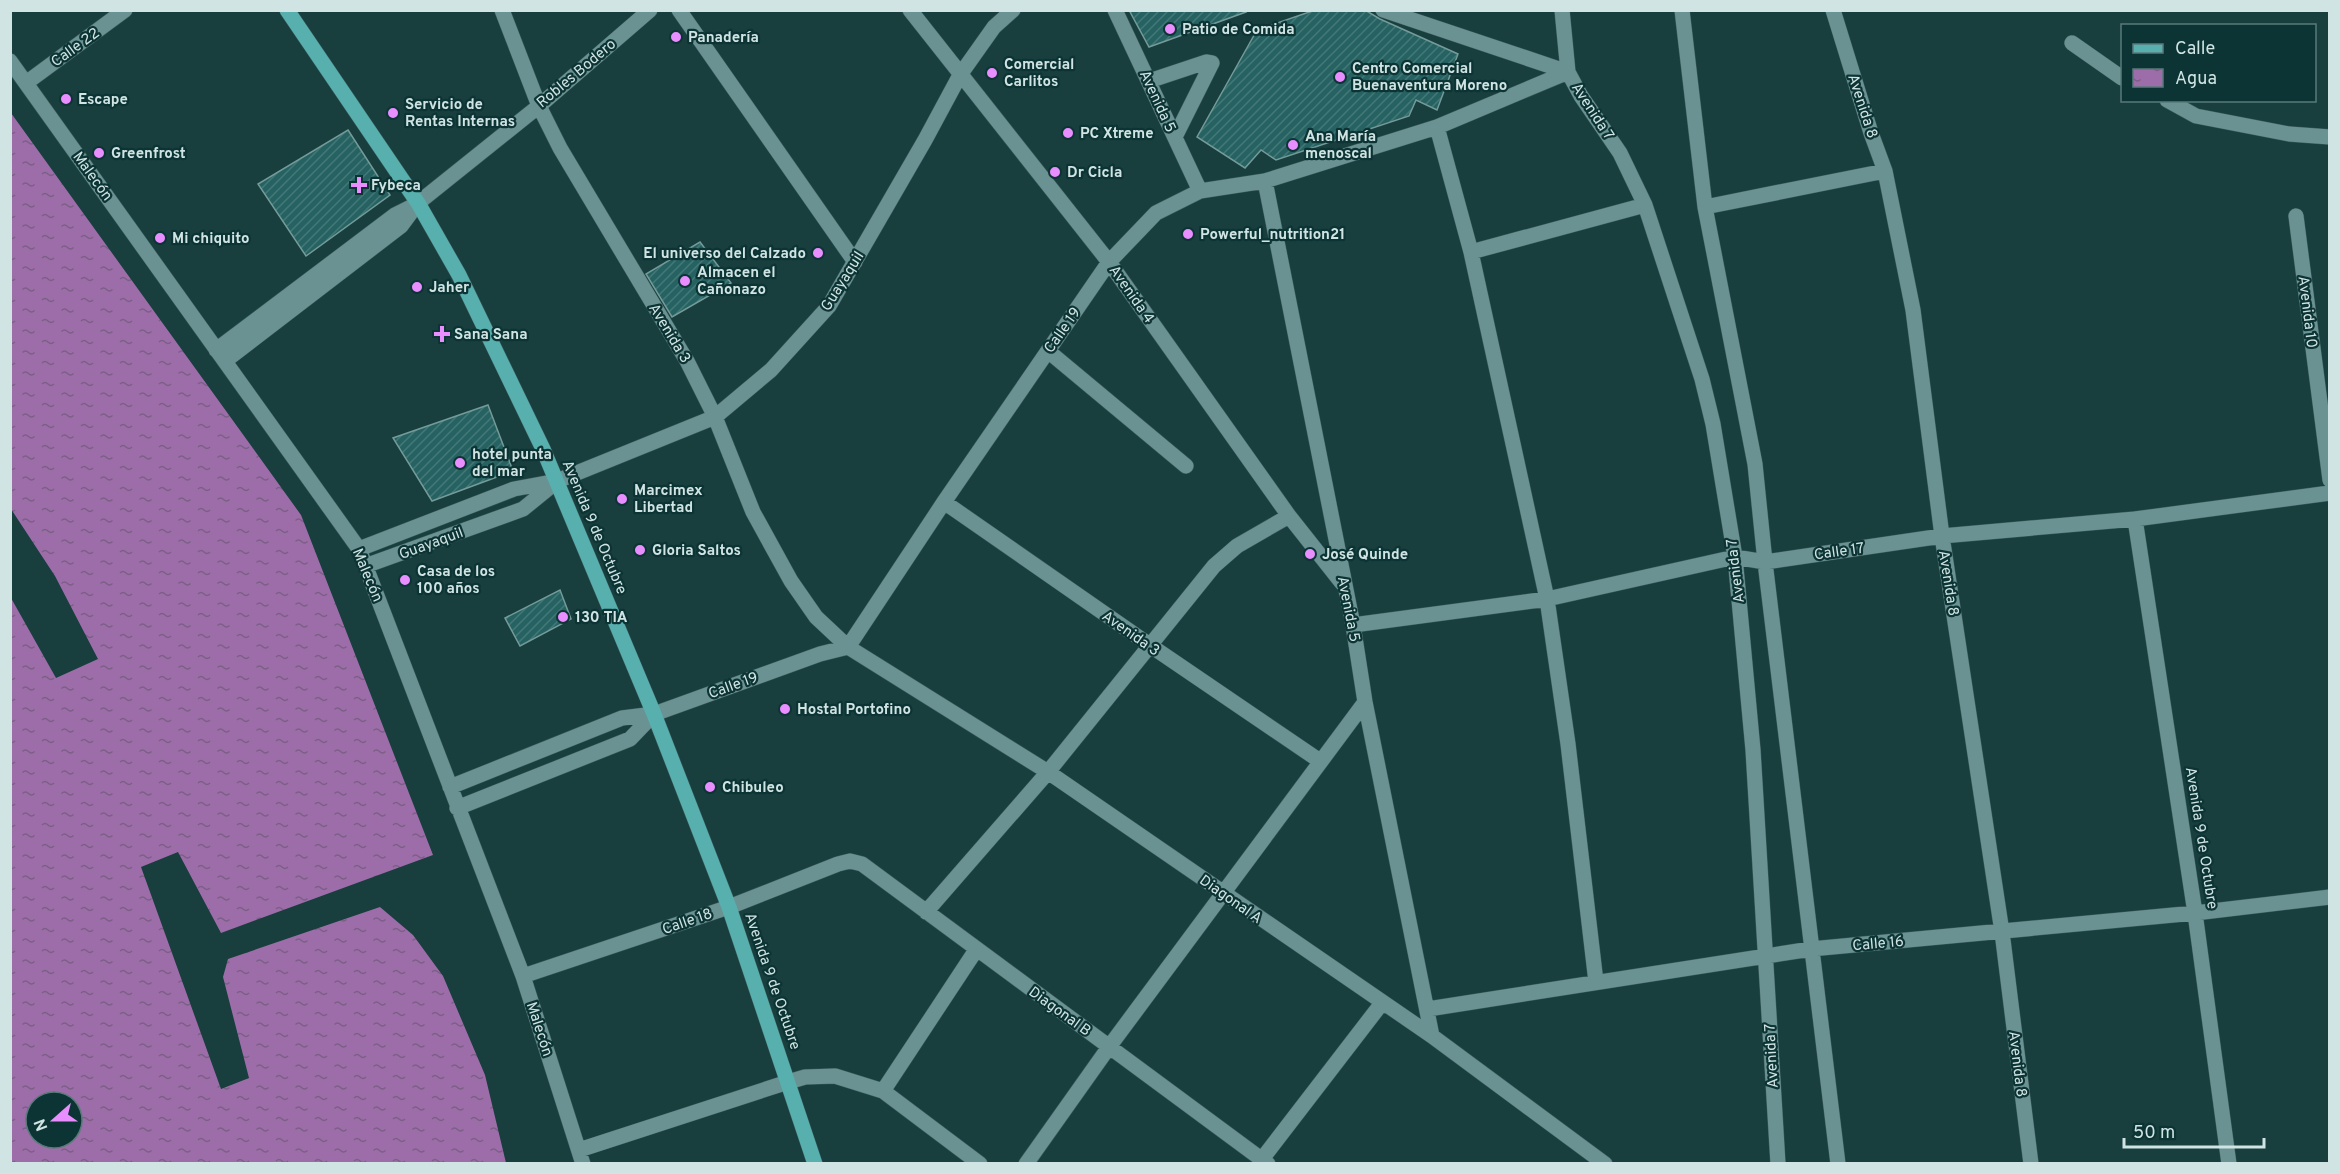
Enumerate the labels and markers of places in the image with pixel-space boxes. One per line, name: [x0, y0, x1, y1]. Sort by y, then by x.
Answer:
place label: Patio de Comida: [1182, 21, 1295, 40]
marker: Patio de Comida: [1163, 22, 1177, 36]
place label: Panadería: [688, 29, 759, 48]
marker: Panadería: [669, 30, 683, 44]
place label: Comercial Carlitos: [1004, 56, 1074, 92]
place label: Centro Comercial Buenaventura Moreno: [1352, 60, 1507, 96]
marker: Comercial Carlitos: [985, 66, 999, 80]
marker: Centro Comercial Buenaventura Moreno: [1333, 70, 1347, 84]
place label: Escape: [78, 91, 128, 110]
marker: Escape: [59, 92, 73, 106]
place label: Servicio de Rentas Internas: [405, 96, 515, 132]
marker: Servicio de Rentas Internas: [386, 106, 400, 120]
place label: PC Xtreme: [1080, 125, 1154, 144]
marker: PC Xtreme: [1061, 126, 1075, 140]
place label: Ana María menoscal: [1305, 128, 1376, 164]
marker: Ana María menoscal: [1286, 138, 1300, 152]
place label: Greenfrost: [111, 145, 186, 164]
marker: Greenfrost: [92, 146, 106, 160]
place label: Dr Cicla: [1067, 164, 1122, 183]
marker: Dr Cicla: [1048, 165, 1062, 179]
place label: Fybeca: [371, 177, 421, 196]
marker: Fybeca: [352, 178, 366, 192]
place label: Powerful_nutrition21: [1200, 226, 1345, 245]
marker: Powerful_nutrition21: [1181, 227, 1195, 241]
place label: Mi chiquito: [172, 230, 249, 249]
marker: Mi chiquito: [153, 231, 167, 245]
place label: El universo del Calzado: [643, 245, 806, 264]
marker: El universo del Calzado: [811, 246, 825, 260]
place label: Almacen el Cañonazo: [697, 264, 776, 300]
marker: Almacen el Cañonazo: [678, 274, 692, 288]
place label: Jaher: [429, 279, 470, 298]
marker: Jaher: [410, 280, 424, 294]
place label: Sana Sana: [454, 326, 528, 345]
marker: Sana Sana: [435, 327, 449, 341]
place label: hotel punta del mar: [472, 446, 552, 482]
marker: hotel punta del mar: [453, 456, 467, 470]
place label: Marcimex Libertad: [634, 482, 703, 518]
marker: Marcimex Libertad: [615, 492, 629, 506]
place label: Gloria Saltos: [652, 542, 741, 561]
marker: Gloria Saltos: [633, 543, 647, 557]
place label: José Quinde: [1322, 546, 1408, 565]
marker: José Quinde: [1303, 547, 1317, 561]
place label: Casa de los 100 años: [417, 563, 495, 599]
marker: Casa de los 100 años: [398, 573, 412, 587]
place label: 130 TIA: [575, 609, 628, 628]
marker: 130 TIA: [556, 610, 570, 624]
place label: Hostal Portofino: [797, 701, 911, 720]
marker: Hostal Portofino: [778, 702, 792, 716]
place label: Chibuleo: [722, 779, 784, 798]
marker: Chibuleo: [703, 780, 717, 794]

